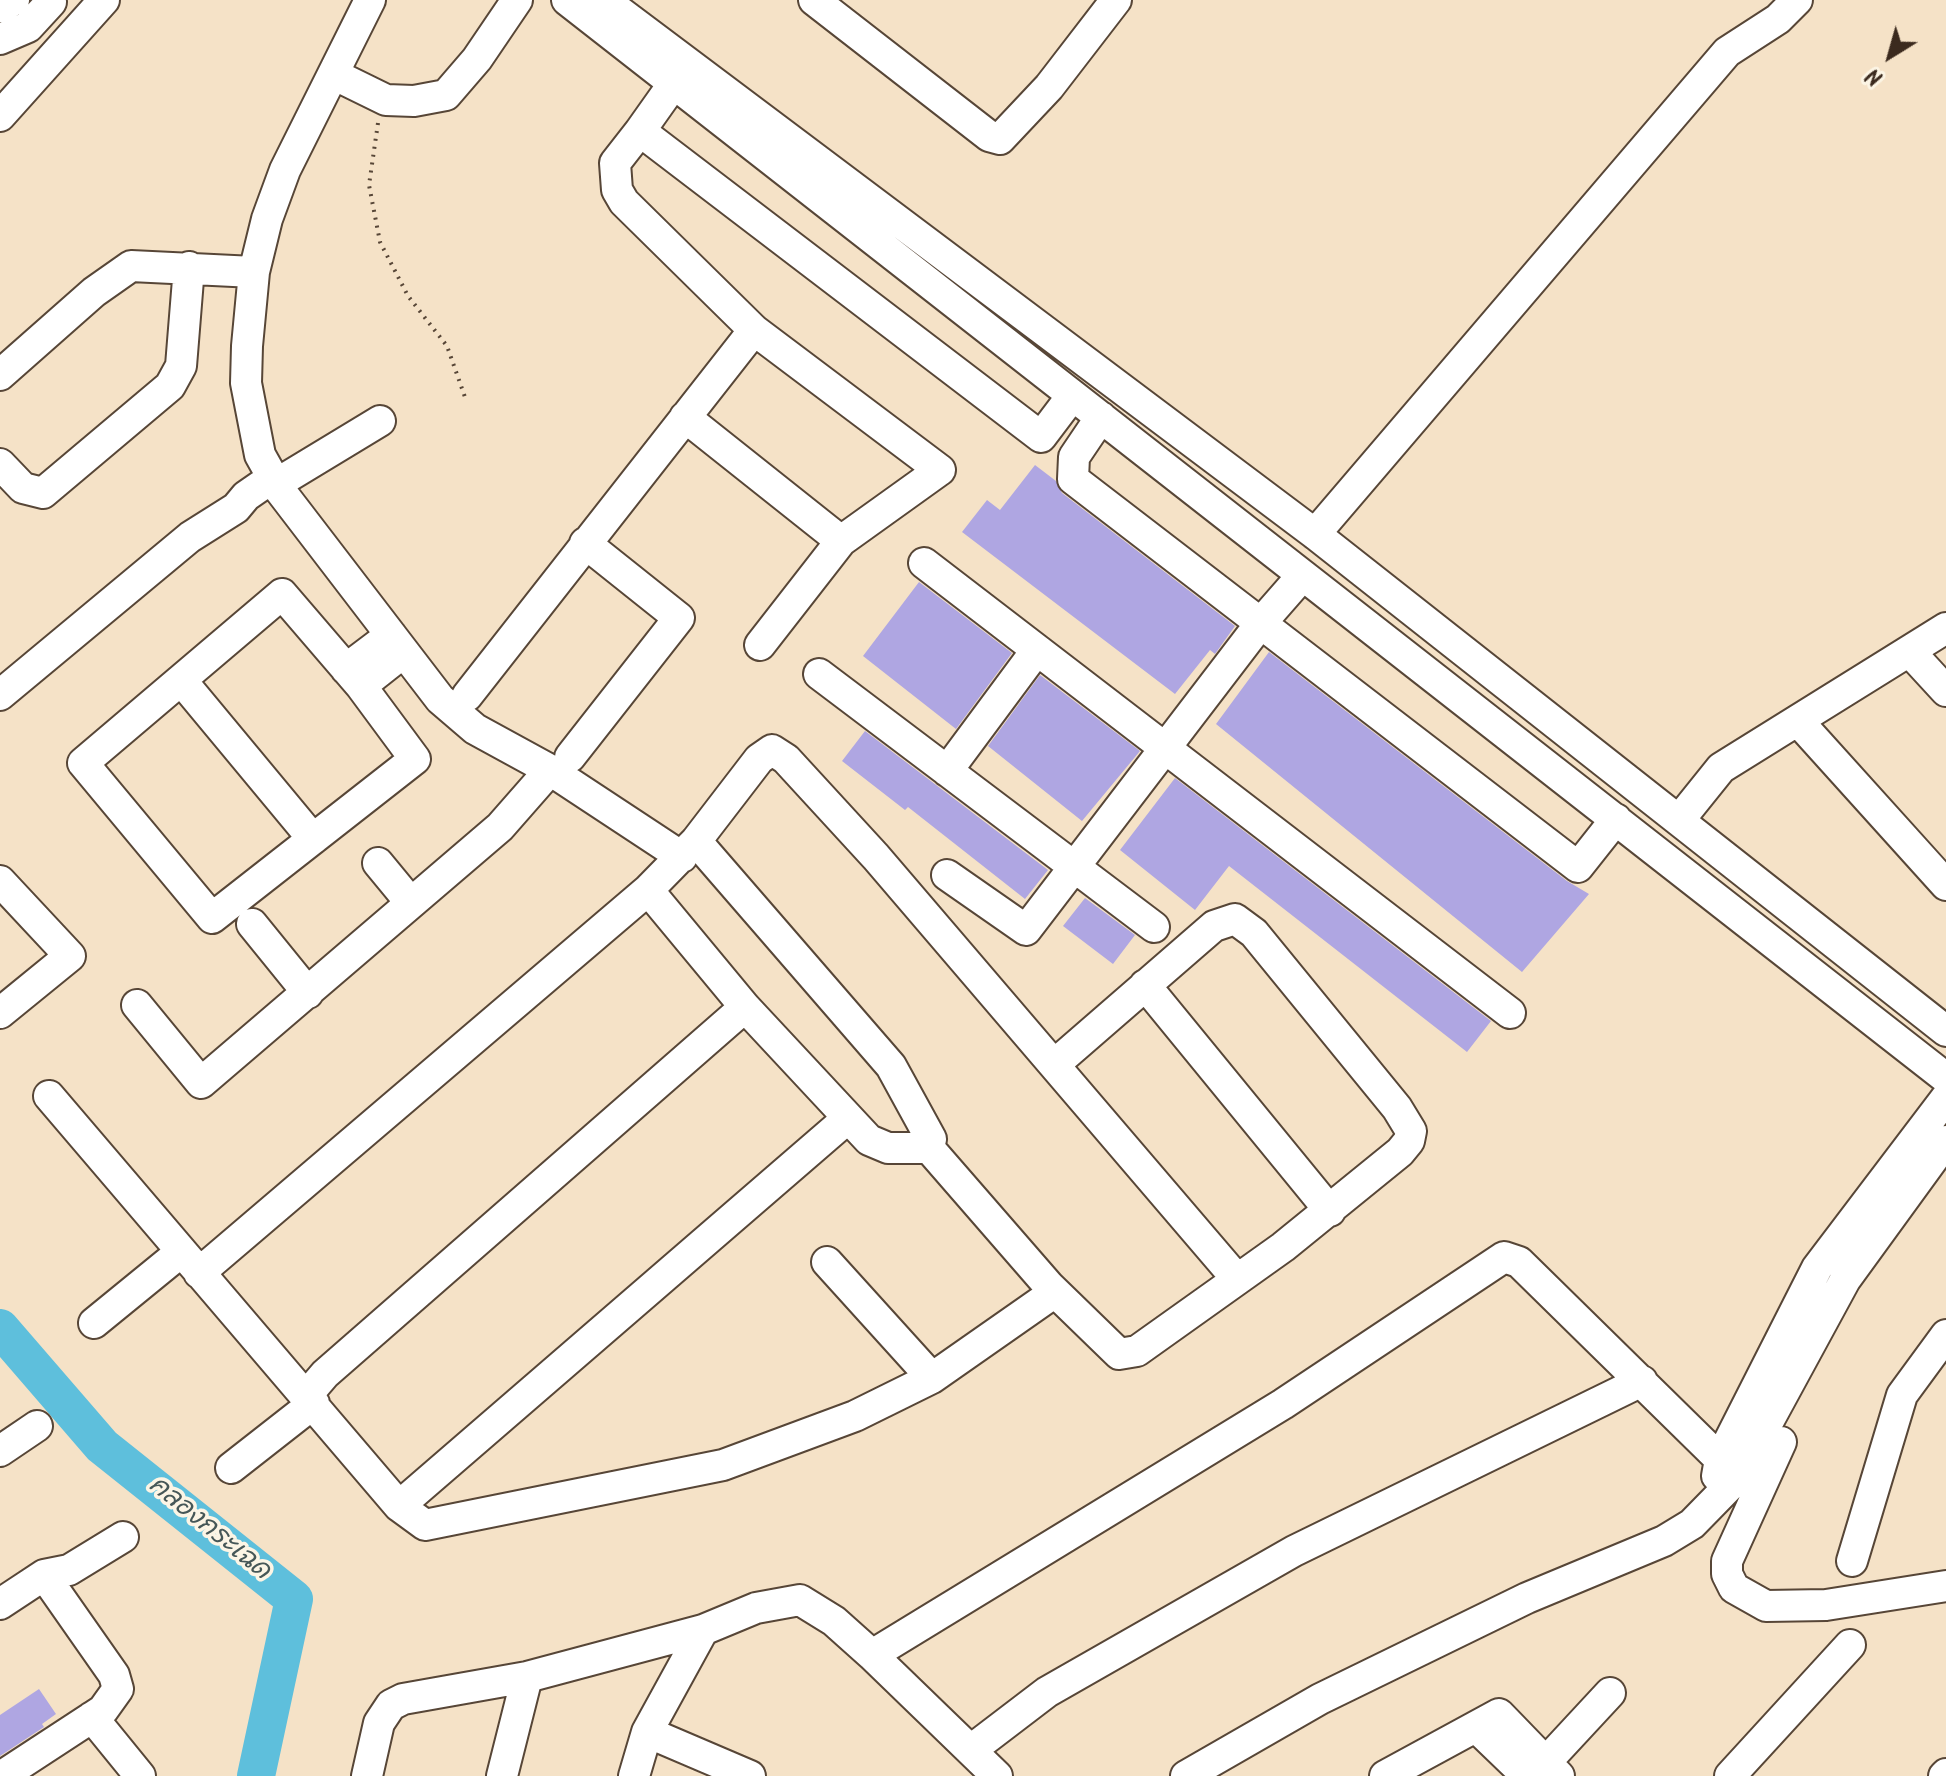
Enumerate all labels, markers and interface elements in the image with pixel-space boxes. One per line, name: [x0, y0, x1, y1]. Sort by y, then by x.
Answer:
north arrow: [1850, 16, 1930, 96]
text: N: [1859, 57, 1891, 94]
water label: คลองกระเฉด: [141, 1472, 275, 1588]

